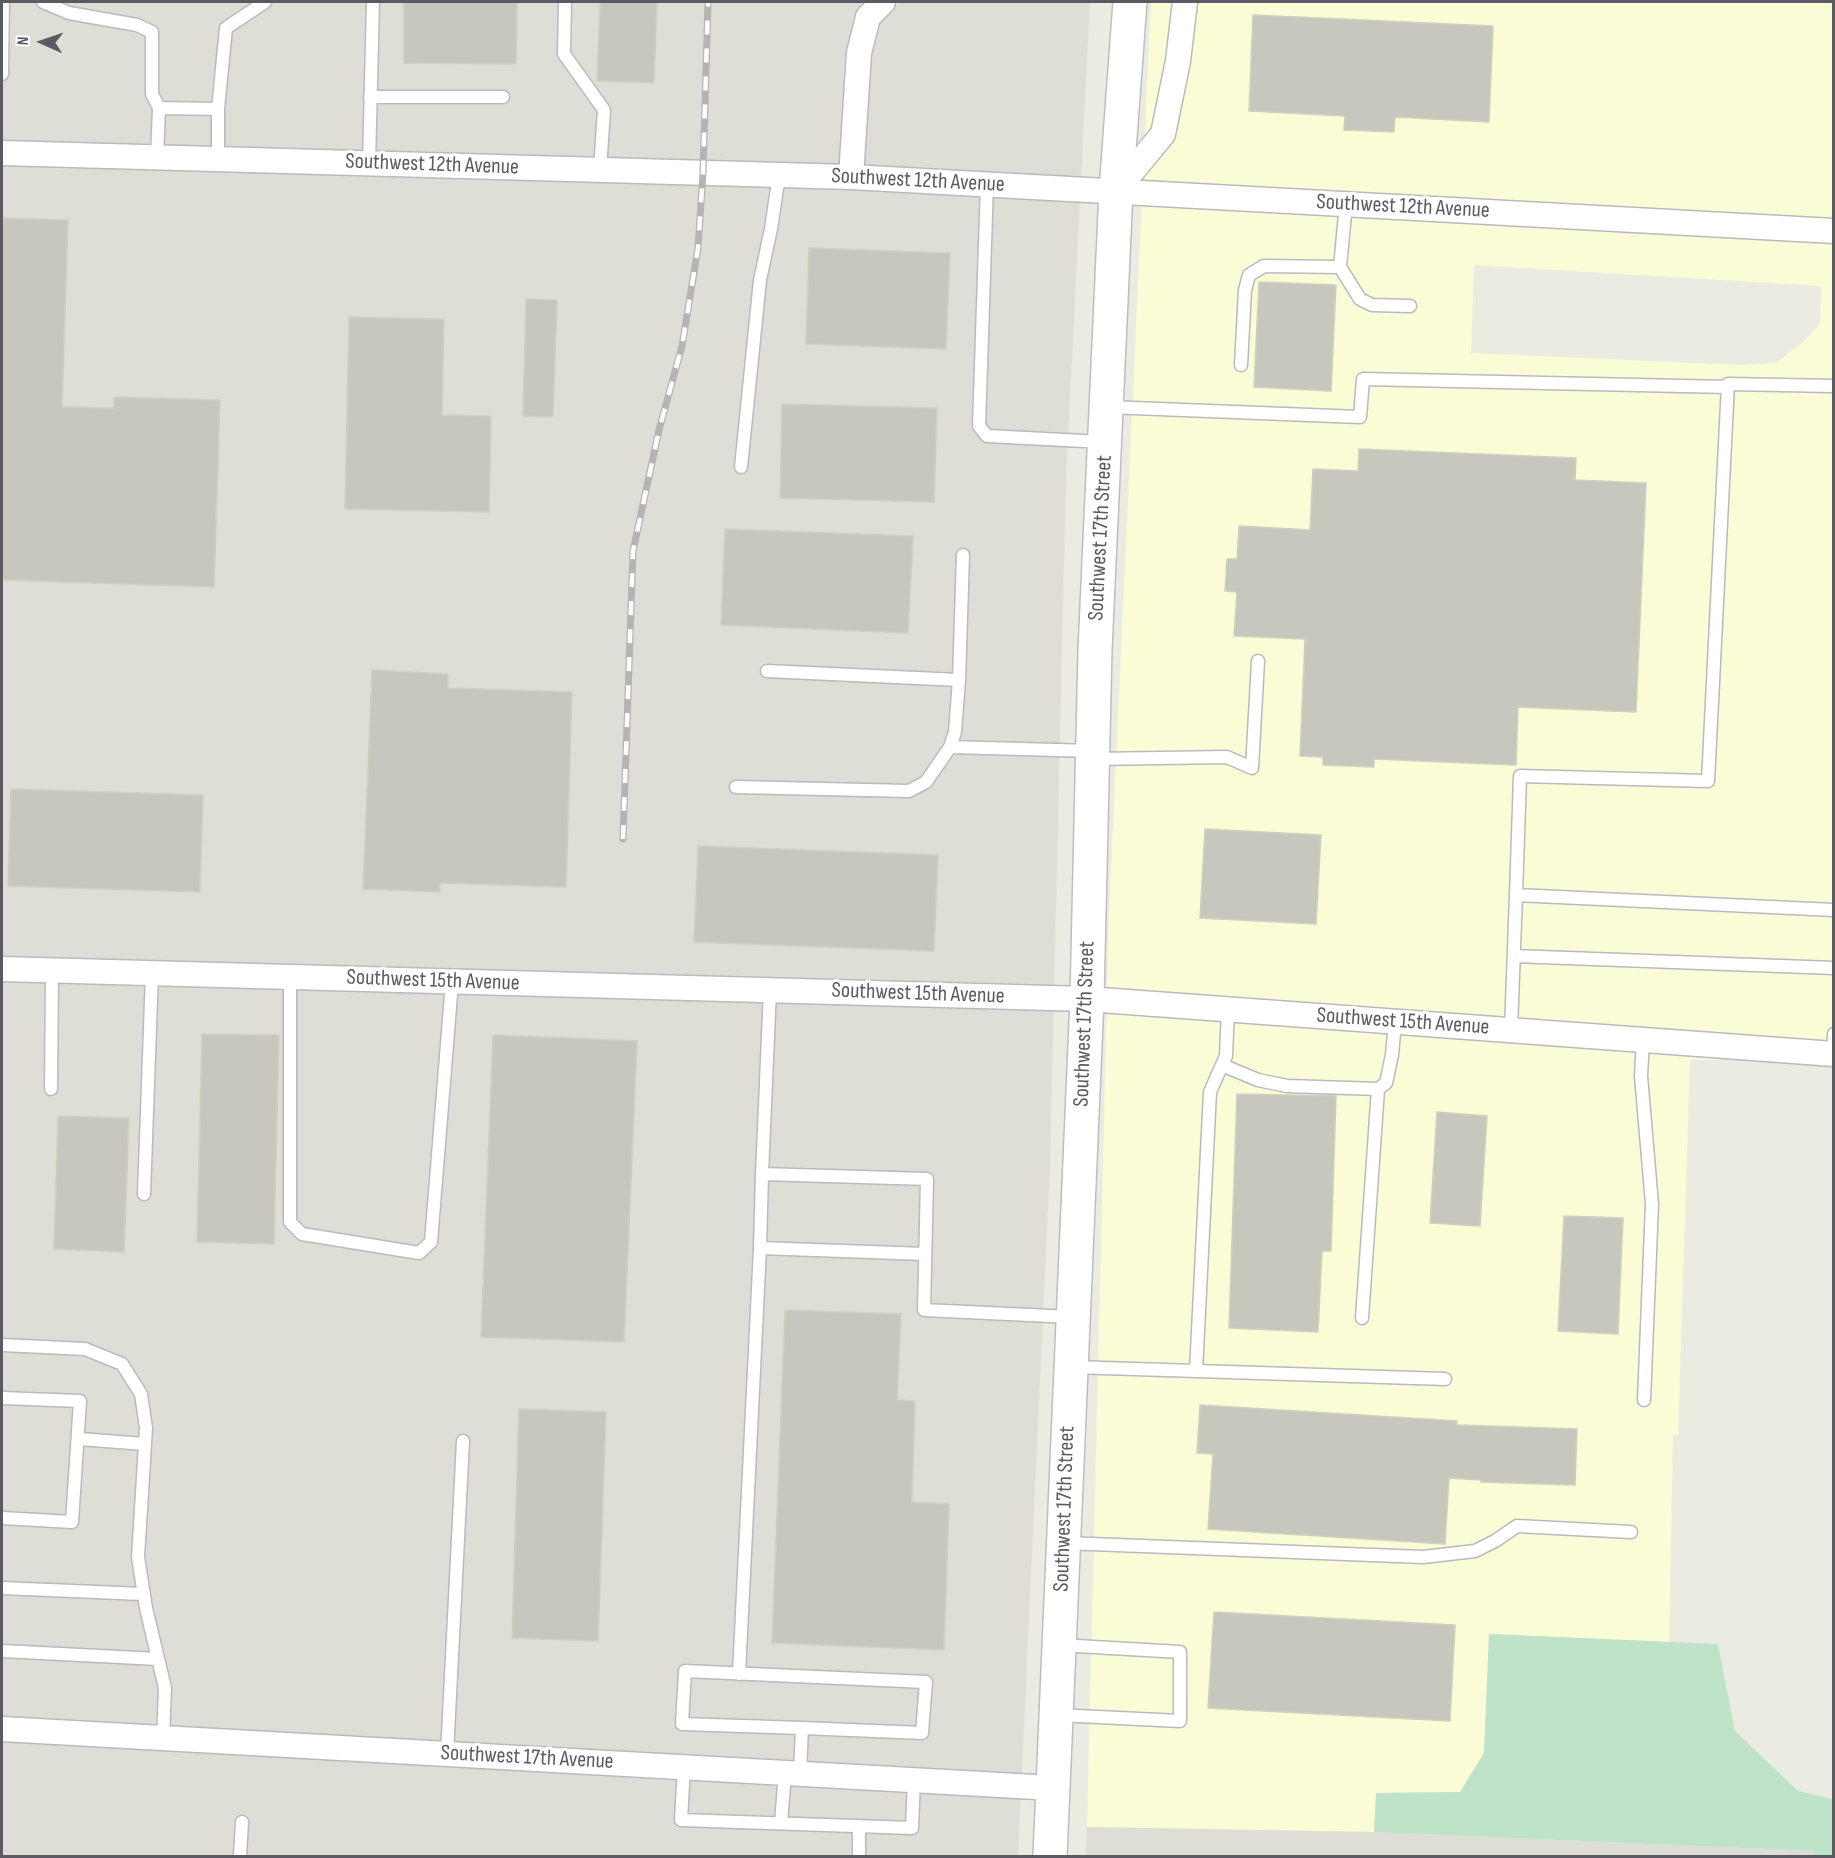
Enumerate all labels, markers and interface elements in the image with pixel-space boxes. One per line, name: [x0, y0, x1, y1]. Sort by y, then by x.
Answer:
north arrow: [12, 12, 72, 72]
text: N: [14, 36, 33, 46]
street label: Southwest 12th Avenue: [345, 149, 519, 181]
street label: Southwest 12th Avenue: [831, 163, 1005, 199]
street label: Southwest 12th Avenue: [1316, 189, 1490, 225]
street label: Southwest 17th Street: [1083, 455, 1119, 621]
street label: Southwest 17th Street: [1069, 941, 1101, 1107]
street label: Southwest 15th Avenue: [346, 965, 520, 997]
street label: Southwest 15th Avenue: [831, 978, 1005, 1010]
street label: Southwest 15th Avenue: [1316, 1003, 1490, 1041]
street label: Southwest 17th Street: [1049, 1426, 1081, 1592]
street label: Southwest 17th Avenue: [440, 1740, 614, 1776]

